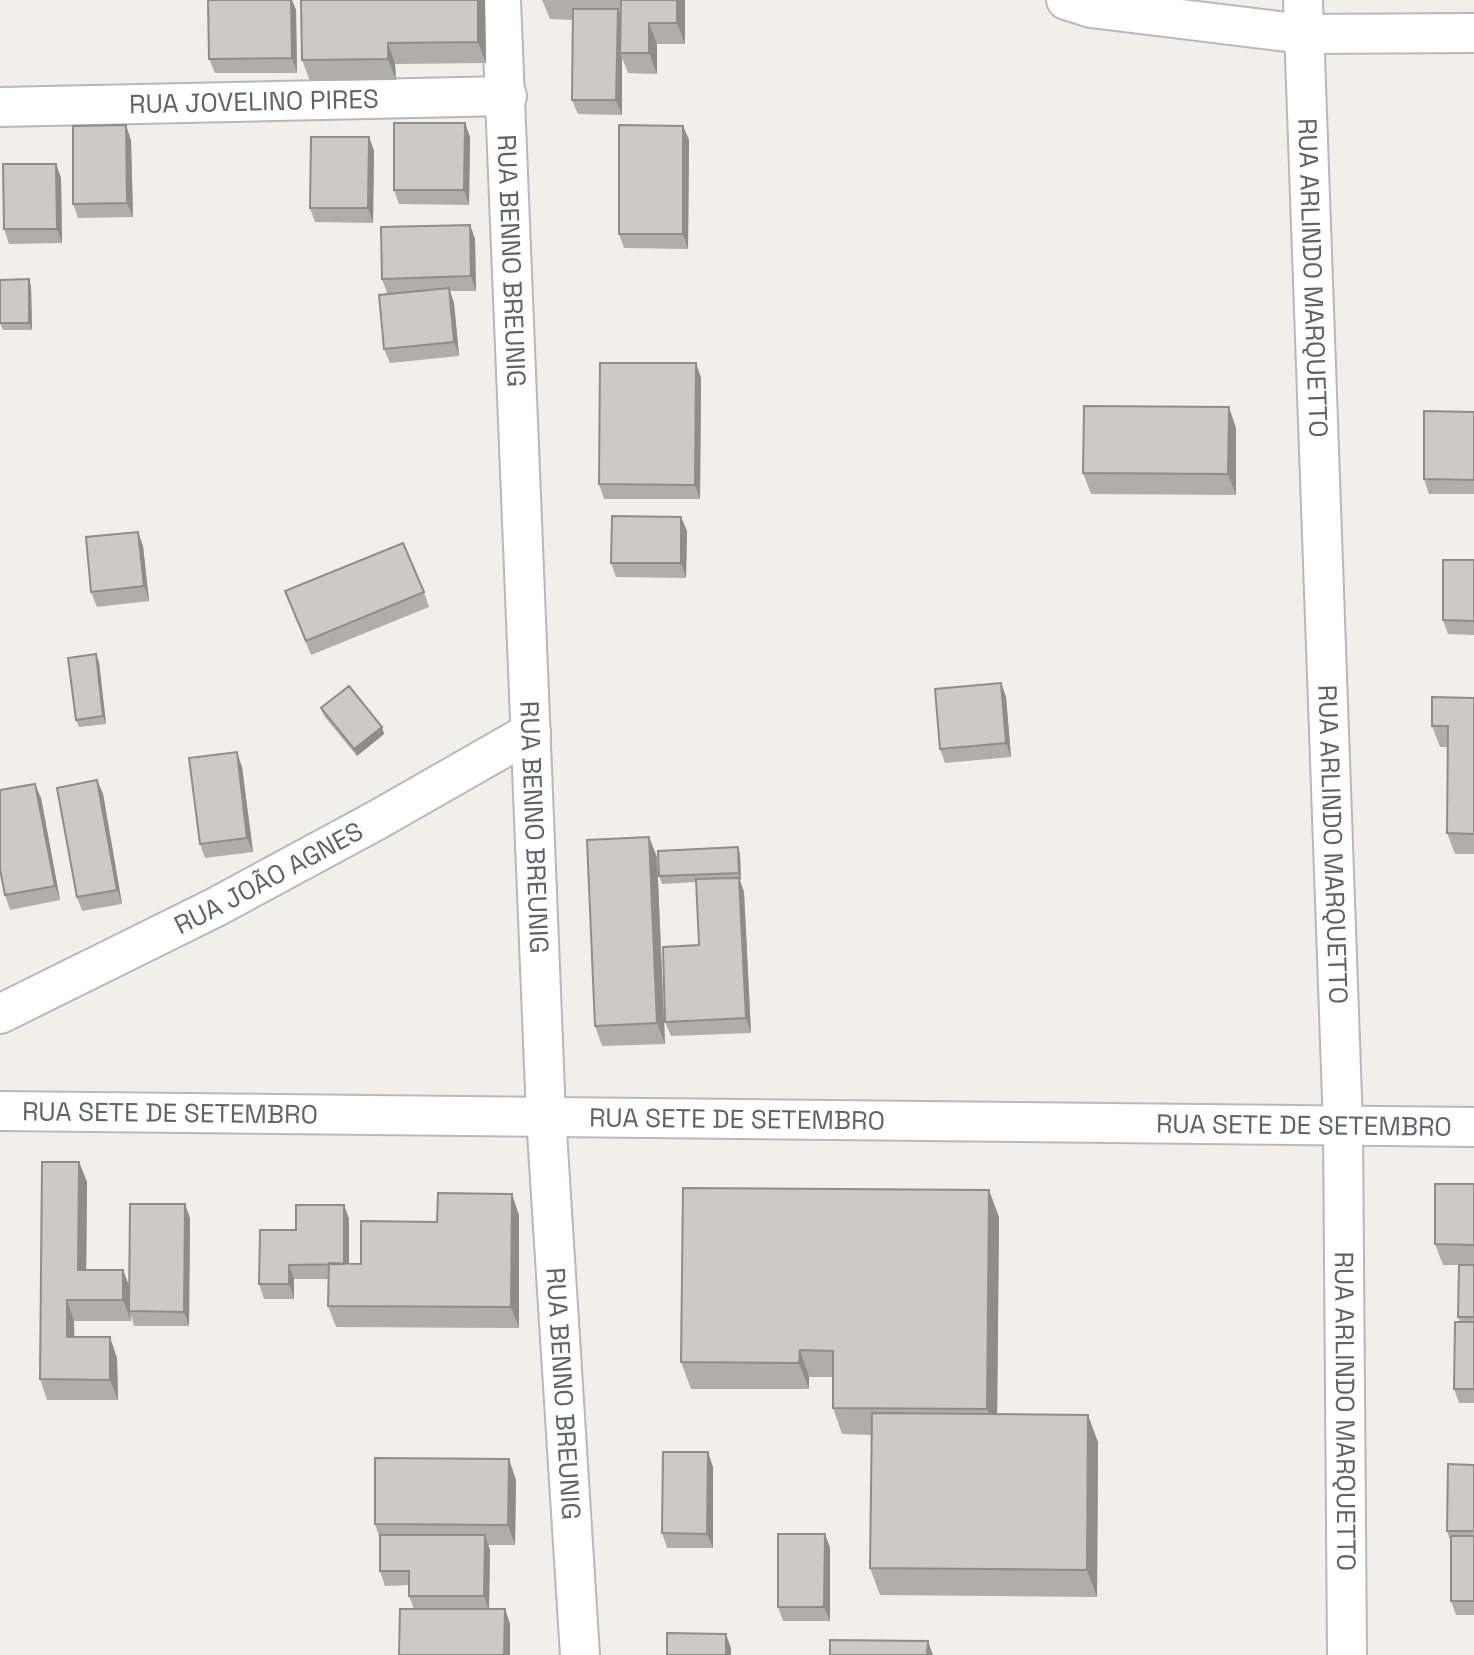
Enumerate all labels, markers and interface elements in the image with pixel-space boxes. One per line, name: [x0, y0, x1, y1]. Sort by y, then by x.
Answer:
street label: RUA JOVELINO PIRES: [129, 82, 379, 121]
street label: RUA ARLINDO MARQUETTO: [1290, 118, 1336, 438]
street label: RUA BENNO BREUNIG: [489, 134, 534, 388]
street label: RUA ARLINDO MARQUETTO: [1310, 684, 1356, 1005]
street label: RUA BENNO BREUNIG: [512, 700, 556, 954]
street label: RUA JOÃO AGNES: [168, 814, 369, 942]
street label: RUA SETE DE SETEMBRO: [22, 1094, 318, 1131]
street label: RUA SETE DE SETEMBRO: [589, 1100, 885, 1138]
street label: RUA SETE DE SETEMBRO: [1156, 1107, 1452, 1144]
street label: RUA ARLINDO MARQUETTO: [1327, 1251, 1363, 1571]
street label: RUA BENNO BREUNIG: [539, 1266, 588, 1521]

